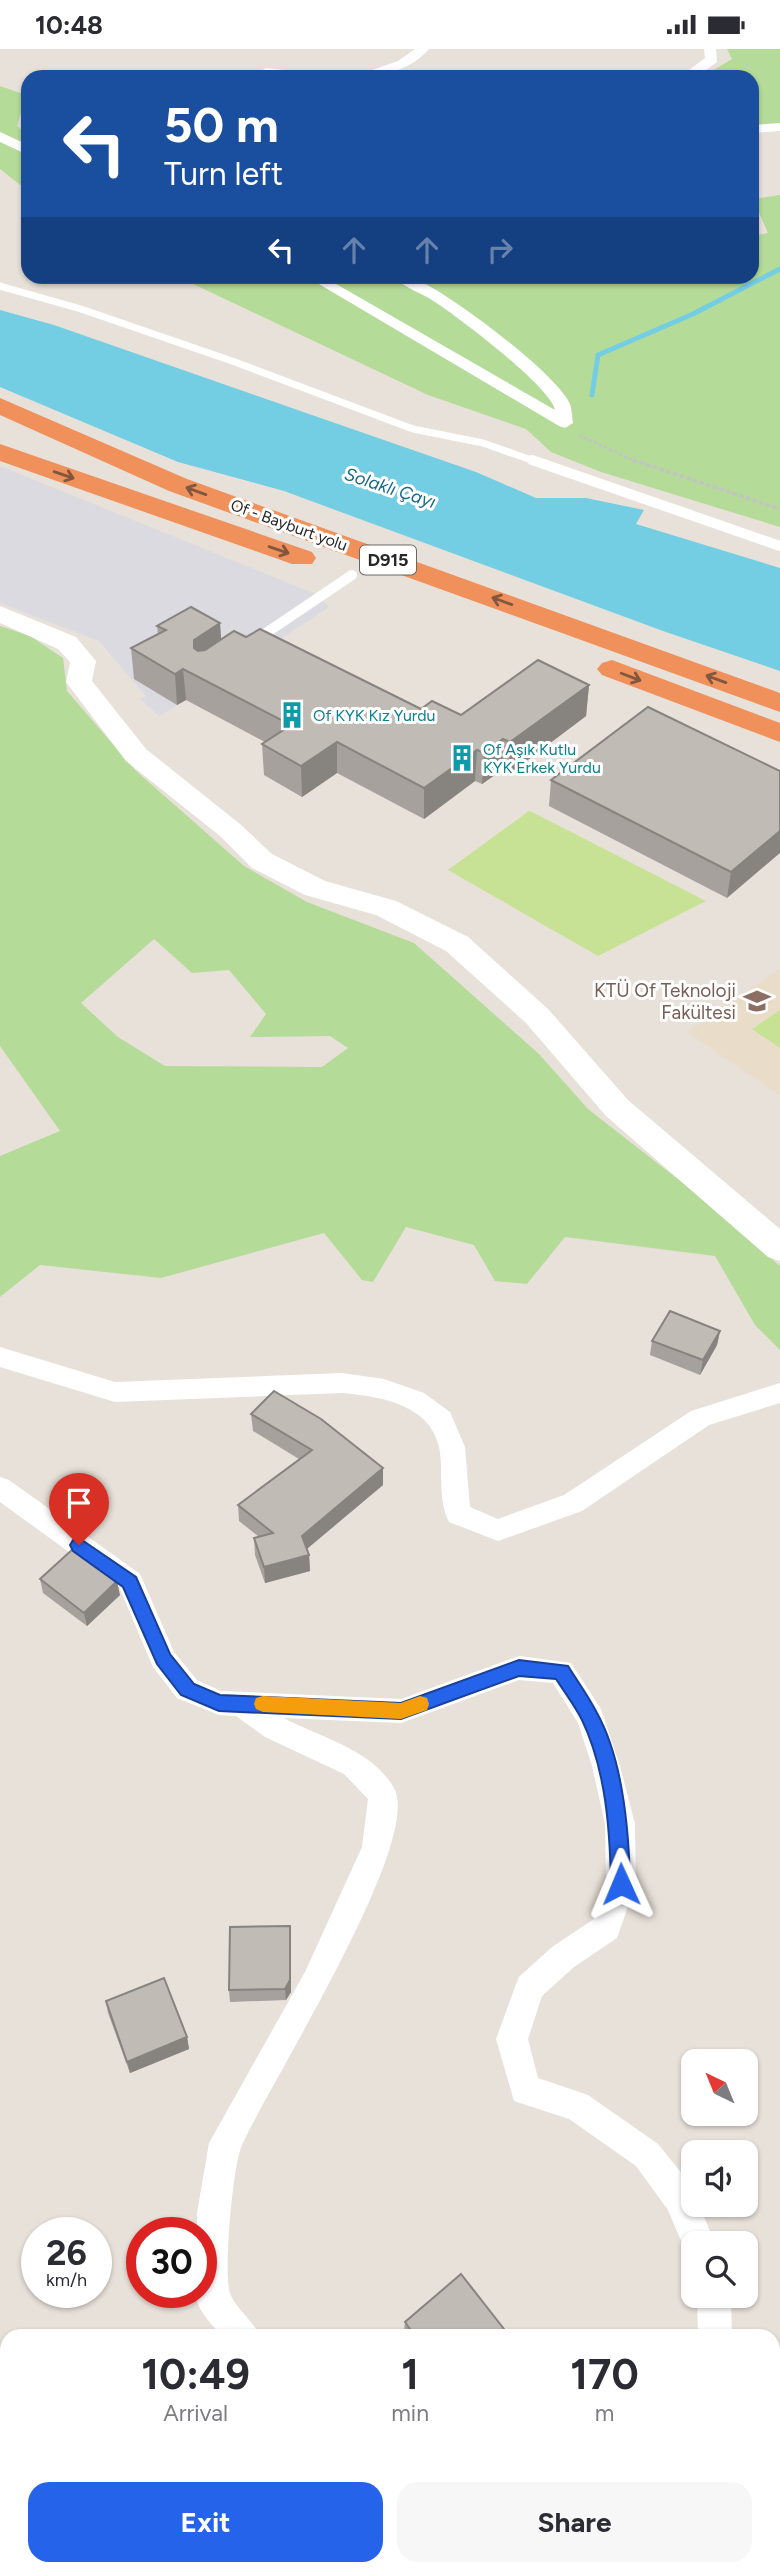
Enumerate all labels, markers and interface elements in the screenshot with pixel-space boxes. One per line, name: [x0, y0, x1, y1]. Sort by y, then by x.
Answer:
text: 10:48: [35, 9, 103, 41]
text: 50 m: [164, 95, 279, 154]
icon: left: [49, 98, 140, 189]
text: Turn left: [164, 155, 283, 193]
icon: left: [262, 231, 300, 269]
icon: ahead: [335, 231, 373, 269]
icon: ahead: [408, 231, 446, 269]
icon: right: [481, 231, 519, 269]
water label: Solaklı Çayı: [342, 463, 438, 513]
one-way arrow: [53, 469, 75, 482]
one-way arrow: [185, 484, 207, 497]
street label: Of - Bayburt yolu: [228, 495, 350, 555]
one-way arrow: [268, 545, 290, 557]
road number: D915: [360, 545, 416, 575]
one-way arrow: [492, 594, 514, 606]
one-way arrow: [620, 671, 642, 684]
one-way arrow: [705, 672, 727, 684]
building icon: Of KYK Kız Yurdu: [277, 700, 307, 730]
place label: Of KYK Kız Yurdu: [313, 706, 436, 725]
place label: Of Aşık Kutlu KYK Erkek Yurdu: [483, 740, 601, 777]
building icon: Of Aşık Kutlu KYK Erkek Yurdu: [447, 743, 477, 773]
place label: KTÜ Of Teknoloji Fakültesi: [594, 979, 736, 1024]
school or university icon: KTÜ Of Teknoloji Fakültesi: [742, 986, 772, 1016]
pin: [49, 1473, 109, 1545]
icon: arrive: [60, 1484, 98, 1522]
position arrow: [584, 1847, 658, 1921]
north arrow: [681, 2049, 758, 2126]
map controls: [681, 2049, 758, 2308]
button: sound: [681, 2140, 758, 2217]
speed limit sign: 30: [126, 2217, 217, 2308]
button: search: [681, 2231, 758, 2308]
text: 26: [46, 2232, 87, 2274]
text: km/h: [46, 2269, 87, 2291]
text: 10:49: [141, 2349, 250, 2400]
text: 1: [401, 2349, 419, 2400]
text: 170: [570, 2349, 639, 2400]
text: Arrival: [163, 2399, 228, 2427]
text: min: [391, 2399, 429, 2427]
text: m: [595, 2399, 614, 2427]
button: Exit: [28, 2482, 383, 2562]
button: Share: [397, 2482, 752, 2562]

